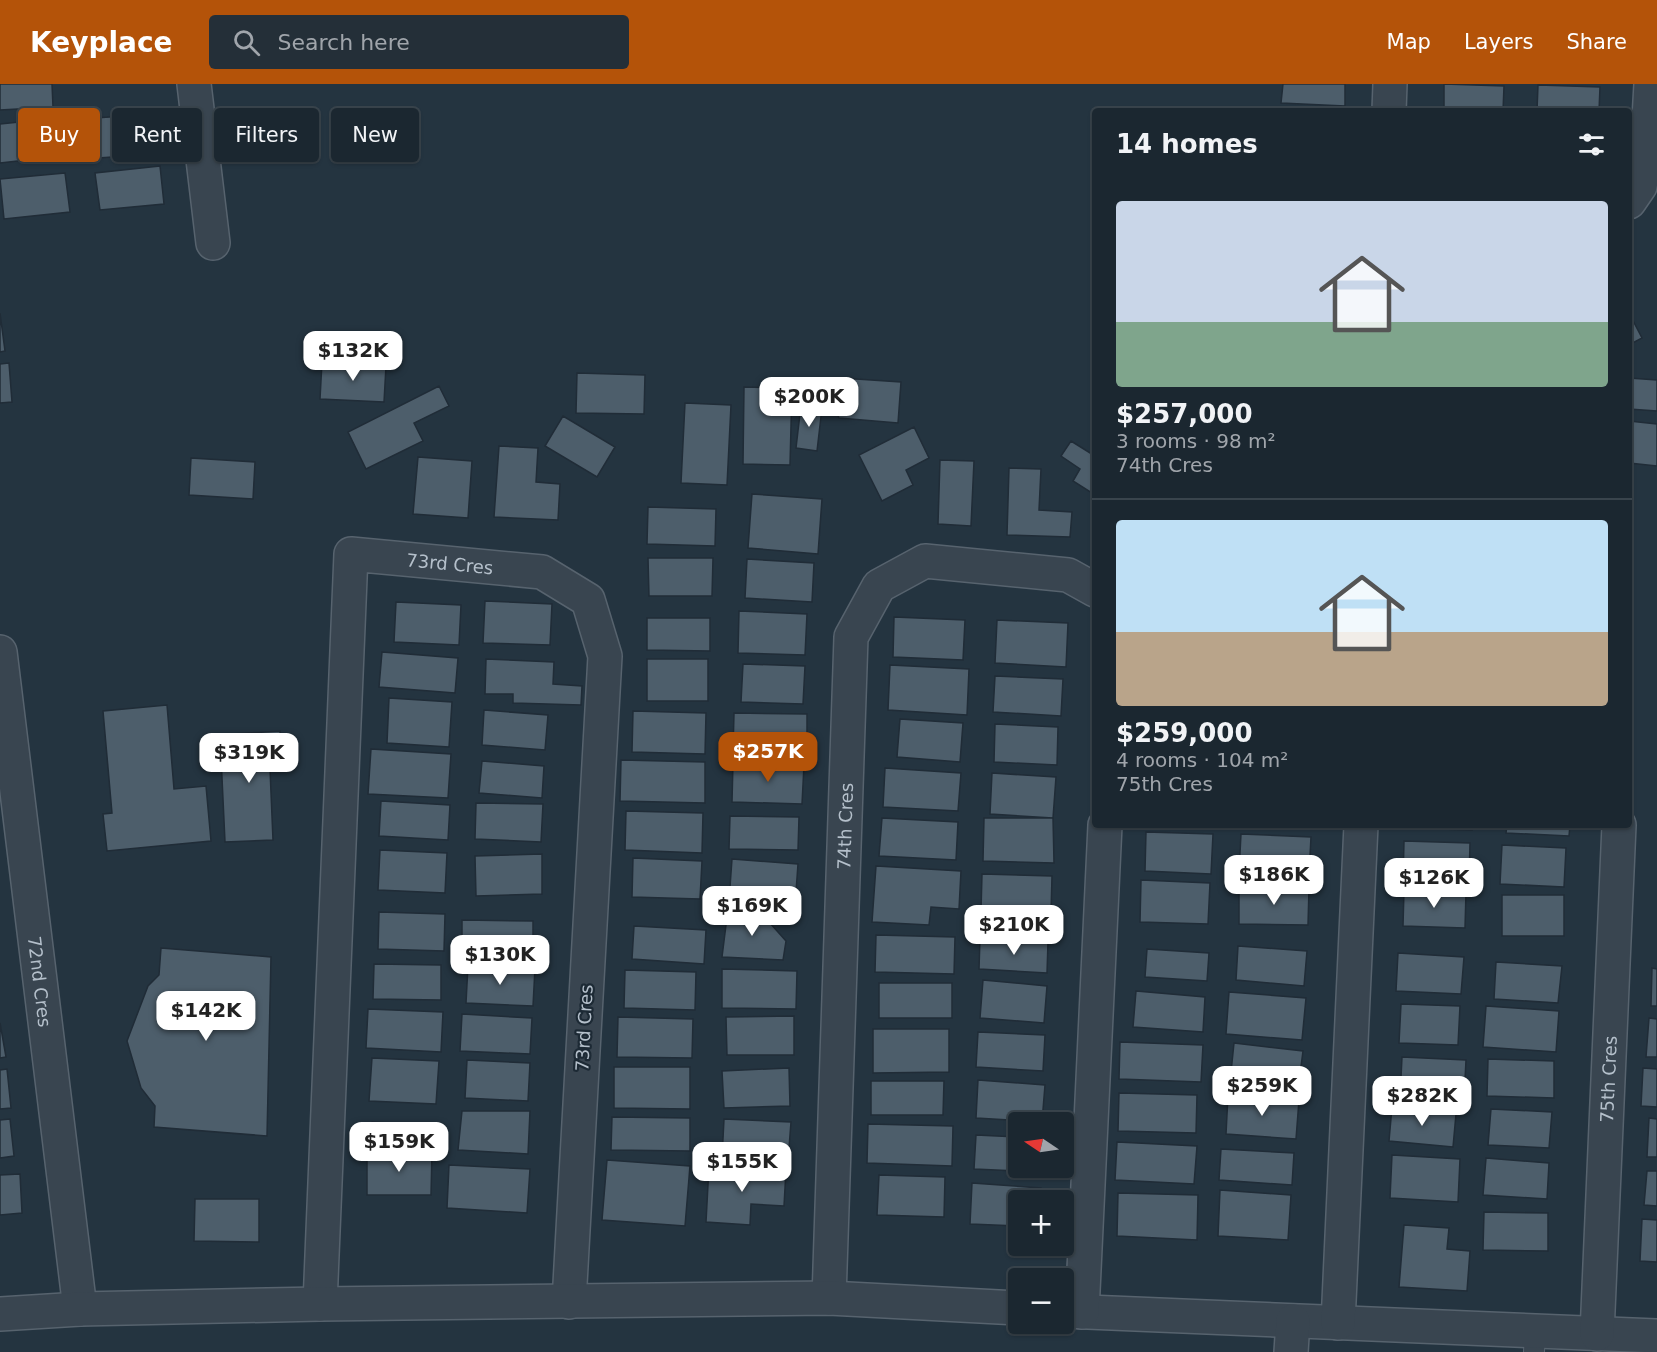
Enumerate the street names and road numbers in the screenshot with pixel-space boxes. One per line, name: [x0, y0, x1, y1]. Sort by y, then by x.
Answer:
street label: 73rd Cres: [406, 549, 494, 578]
street label: 74th Cres: [833, 782, 857, 870]
street label: 72nd Cres: [24, 935, 56, 1028]
street label: 73rd Cres: [571, 984, 597, 1072]
street label: 75th Cres: [1596, 1035, 1620, 1123]

